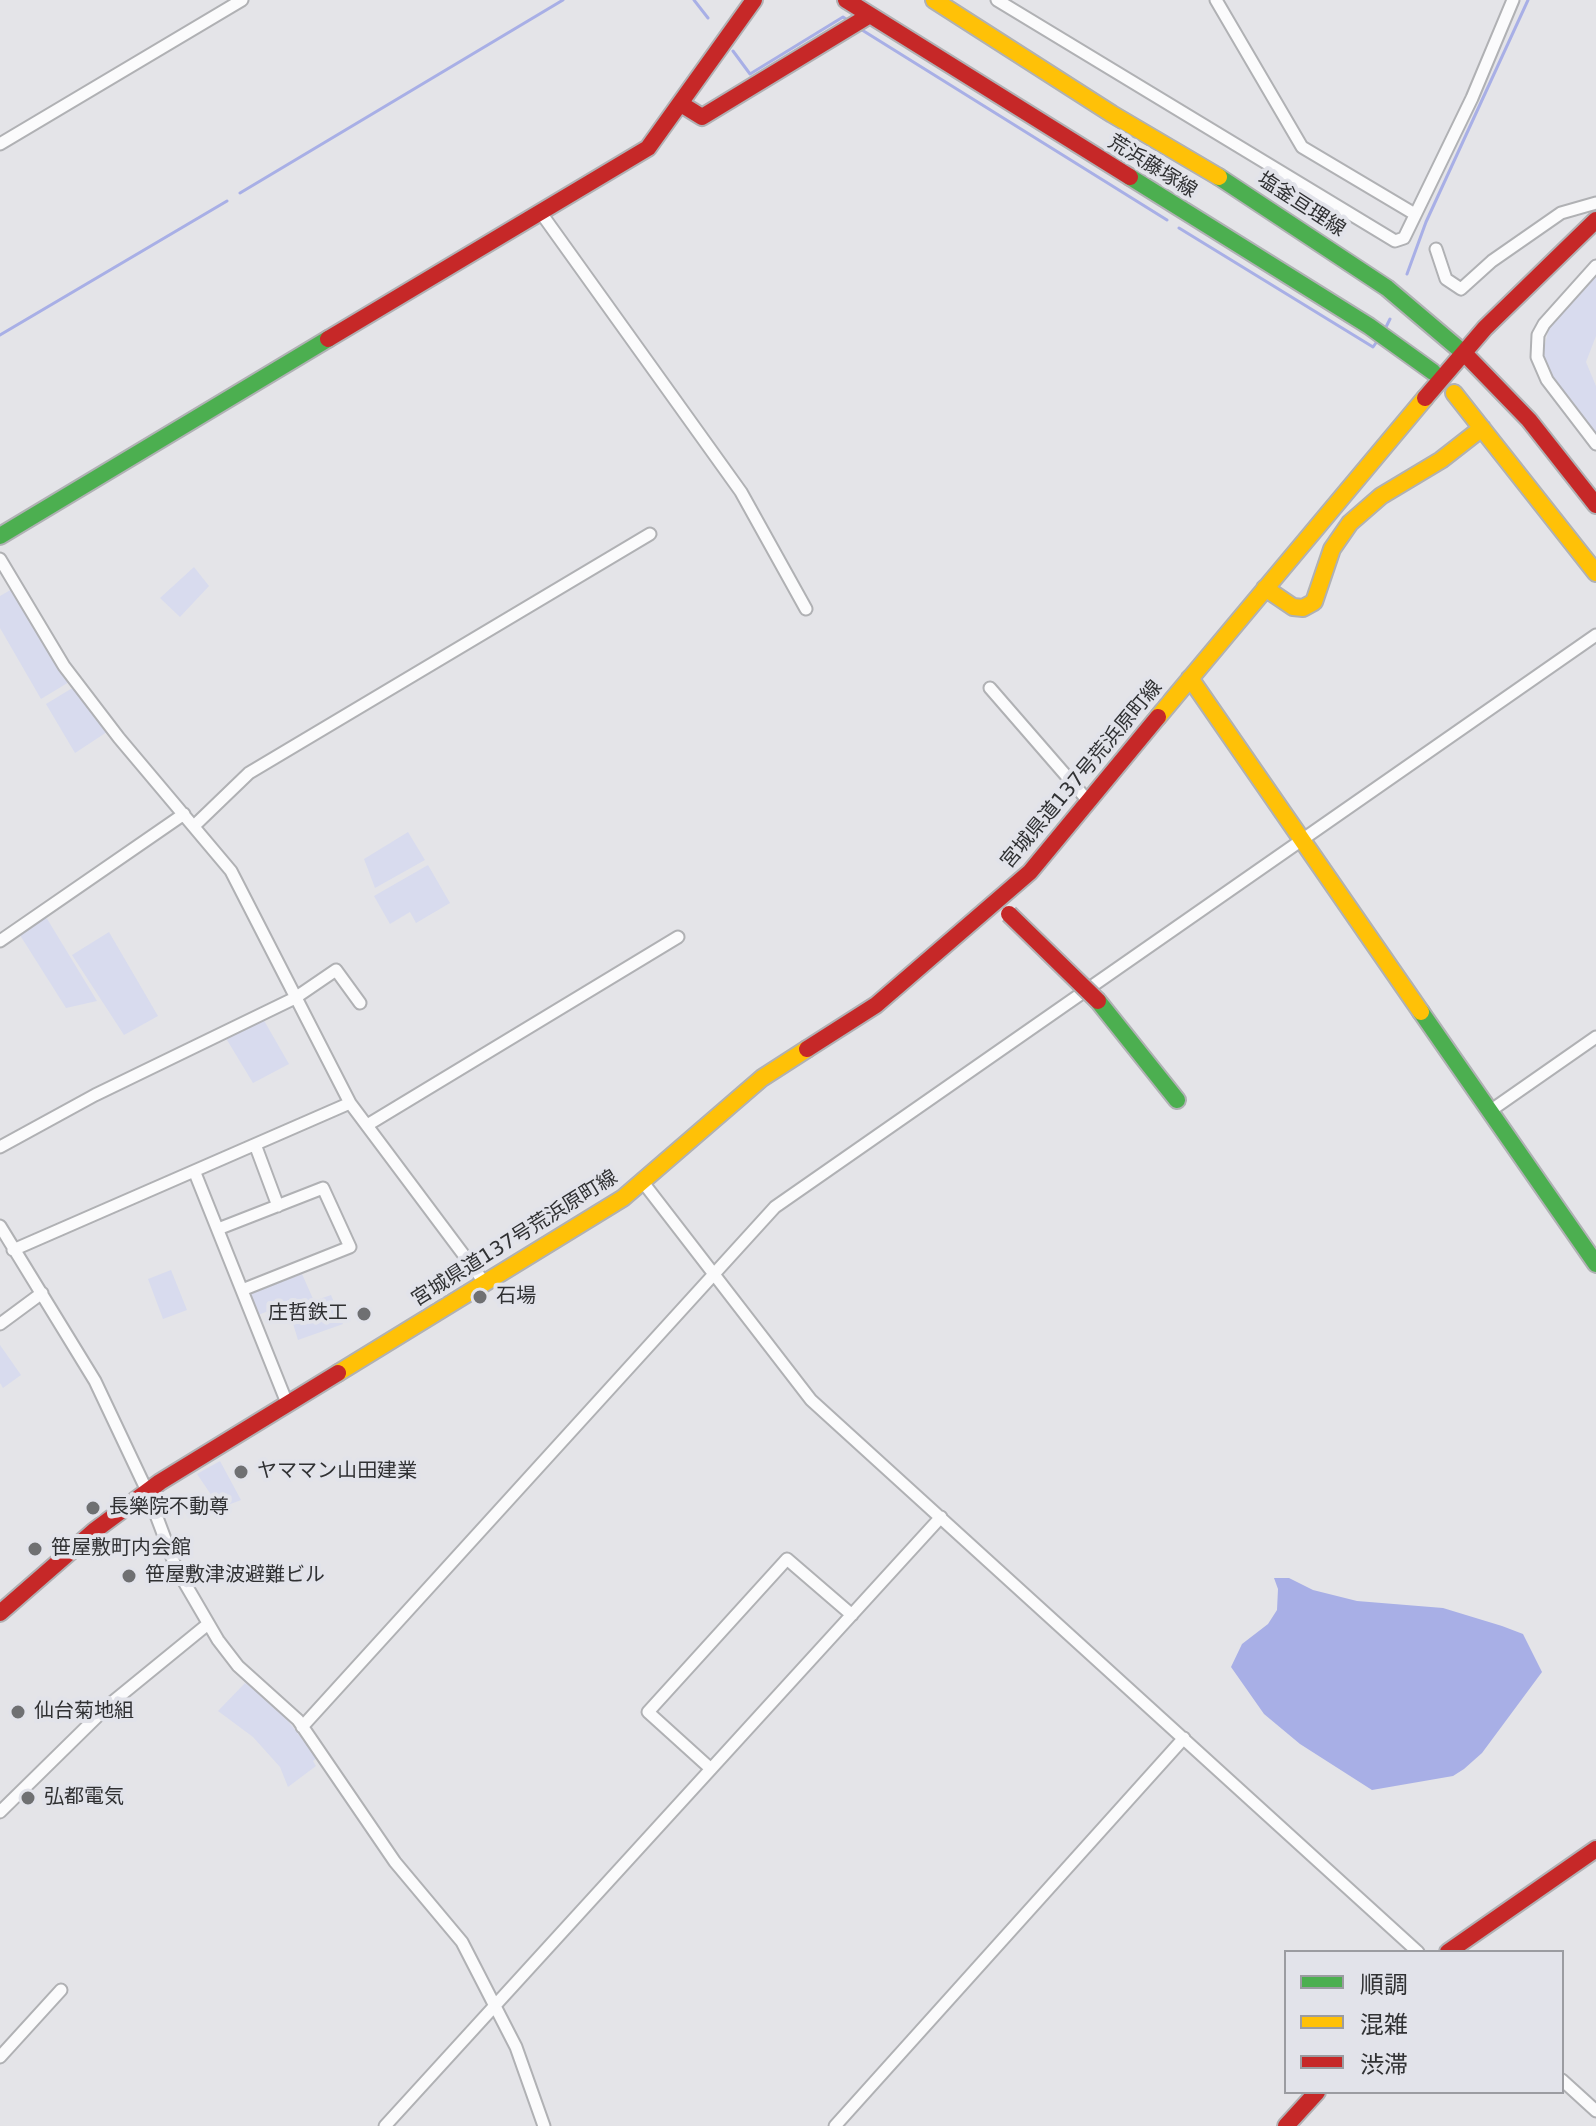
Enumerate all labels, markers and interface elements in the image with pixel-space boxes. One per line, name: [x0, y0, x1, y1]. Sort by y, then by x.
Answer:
street label: 荒浜藤塚線: [1103, 130, 1201, 204]
street label: 塩釜亘理線: [1253, 168, 1349, 242]
street label: 宮城県道137号荒浜原町線: [996, 676, 1168, 874]
street label: 宮城県道137号荒浜原町線: [408, 1166, 622, 1312]
place label: 石場: [496, 1285, 536, 1309]
marker: 石場: [471, 1288, 489, 1306]
place label: 庄哲鉄工: [268, 1302, 348, 1326]
marker: 庄哲鉄工: [355, 1305, 373, 1323]
place label: ヤママン山田建業: [257, 1460, 417, 1484]
marker: ヤママン山田建業: [232, 1463, 250, 1481]
place label: 長樂院不動尊: [109, 1496, 229, 1520]
marker: 長樂院不動尊: [84, 1499, 102, 1517]
place label: 笹屋敷町内会館: [51, 1537, 191, 1561]
marker: 笹屋敷町内会館: [26, 1540, 44, 1558]
place label: 笹屋敷津波避難ビル: [145, 1564, 325, 1588]
marker: 笹屋敷津波避難ビル: [120, 1567, 138, 1585]
place label: 仙台菊地組: [34, 1700, 134, 1724]
marker: 仙台菊地組: [9, 1703, 27, 1721]
place label: 弘都電気: [44, 1786, 124, 1810]
marker: 弘都電気: [19, 1789, 37, 1807]
legend: [1284, 1950, 1564, 2094]
text: 順調: [1360, 1971, 1408, 1999]
text: 混雑: [1360, 2011, 1408, 2039]
text: 渋滞: [1360, 2051, 1408, 2079]

